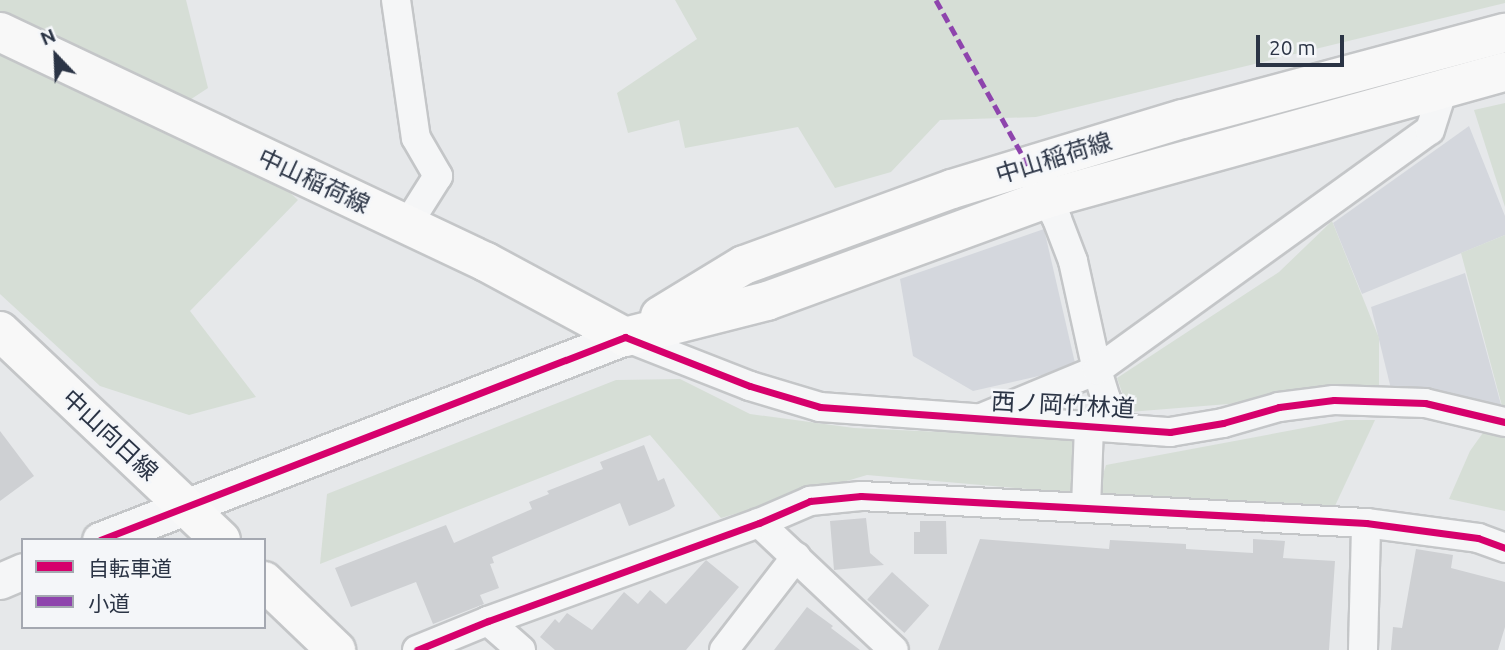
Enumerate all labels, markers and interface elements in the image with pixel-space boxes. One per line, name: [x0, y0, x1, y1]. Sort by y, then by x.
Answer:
north arrow: [21, 21, 91, 91]
scale bar: [1260, 21, 1348, 65]
text: N: [37, 24, 59, 50]
text: 20 m: [1269, 35, 1316, 59]
street label: 中山稲荷線: [992, 127, 1116, 189]
street label: 中山稲荷線: [254, 143, 374, 219]
street label: 中山向日線: [56, 384, 164, 486]
street label: 西ノ岡竹林道: [990, 387, 1136, 423]
legend: [21, 538, 266, 629]
text: 自転車道: [88, 556, 172, 580]
text: 小道: [88, 591, 130, 615]

